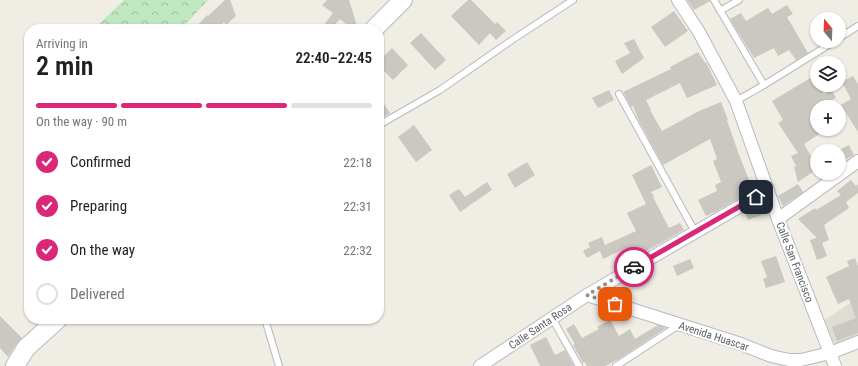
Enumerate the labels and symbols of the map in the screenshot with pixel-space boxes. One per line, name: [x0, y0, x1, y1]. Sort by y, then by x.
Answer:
north arrow: [810, 12, 846, 48]
pin: [739, 180, 773, 214]
street label: Calle San Francisco: [773, 220, 816, 305]
courier: [614, 247, 654, 287]
pin: [598, 287, 632, 321]
street label: Calle Santa Rosa: [506, 301, 574, 352]
street label: Avenida Huascar: [677, 319, 751, 354]

